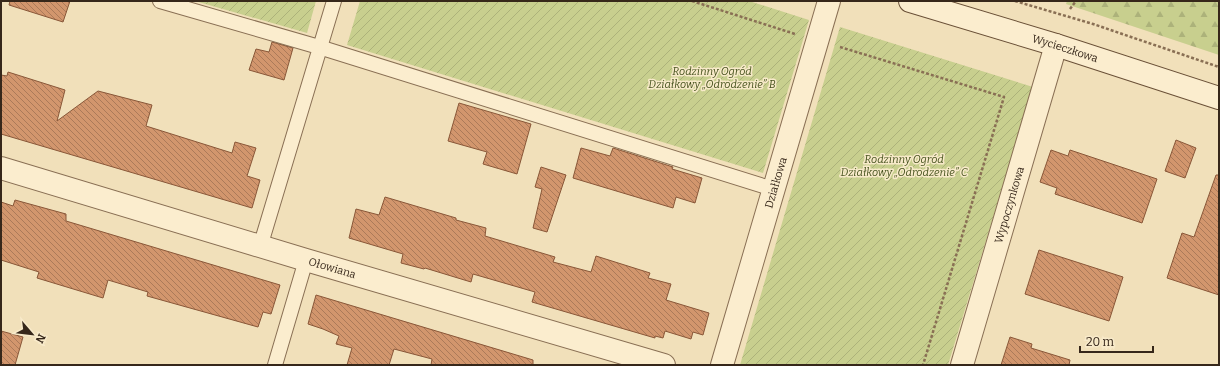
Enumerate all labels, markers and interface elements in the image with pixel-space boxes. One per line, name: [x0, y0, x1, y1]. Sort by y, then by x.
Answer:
street label: Wycieczkowa: [1030, 32, 1100, 65]
park label: Rodzinny Ogród Działkowy „Odrodzenie” B: [648, 65, 776, 91]
park label: Rodzinny Ogród Działkowy „Odrodzenie” C: [840, 153, 968, 179]
street label: Działkowa: [762, 156, 789, 210]
street label: Wypoczynkowa: [992, 165, 1026, 245]
street label: Ołowiana: [307, 255, 358, 281]
north arrow: [12, 314, 52, 354]
scale bar: [1080, 328, 1153, 354]
text: N: [32, 332, 48, 346]
text: 20 m: [1086, 335, 1115, 349]

